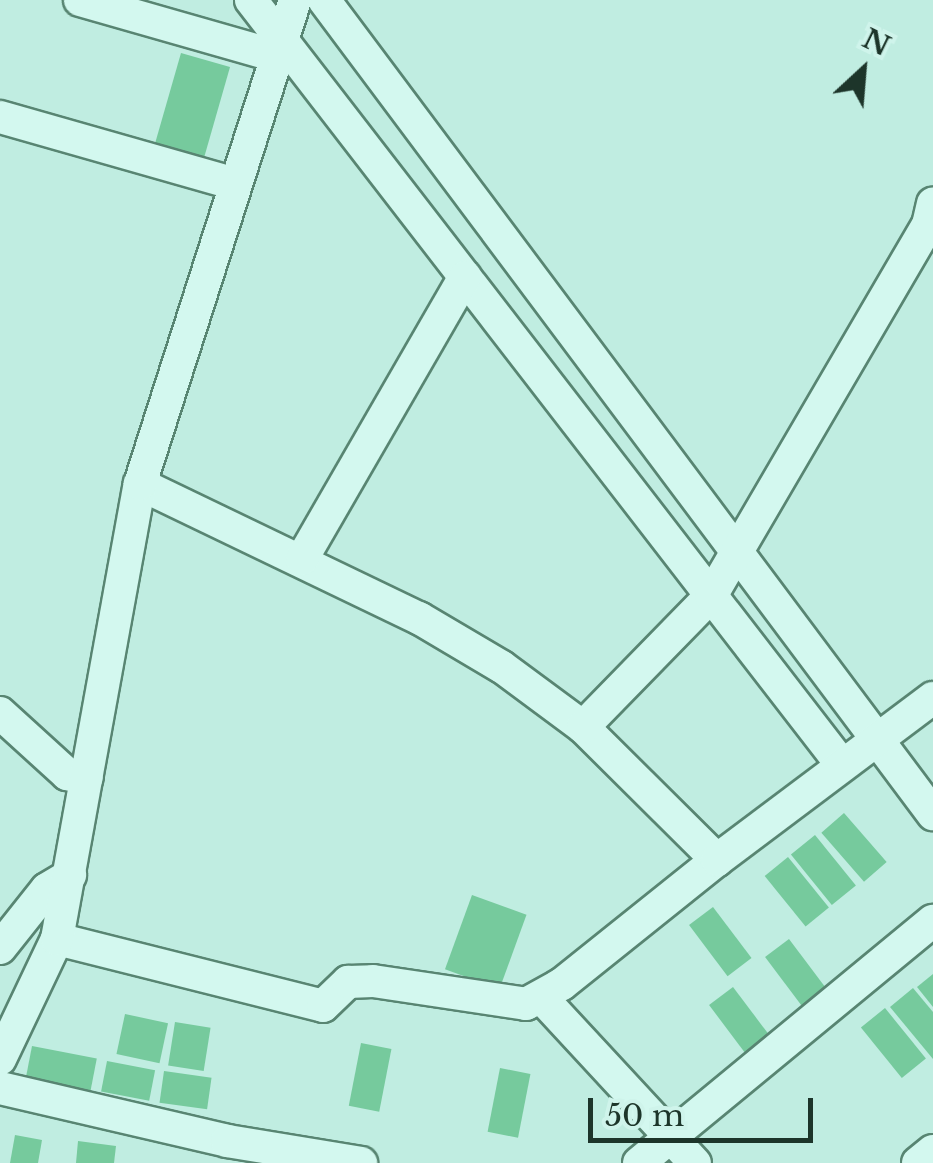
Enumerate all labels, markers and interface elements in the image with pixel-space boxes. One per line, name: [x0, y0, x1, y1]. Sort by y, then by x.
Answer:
north arrow: [813, 20, 913, 120]
text: N: [857, 21, 896, 64]
scale bar: [593, 1078, 818, 1140]
text: 50 m: [605, 1097, 684, 1134]

